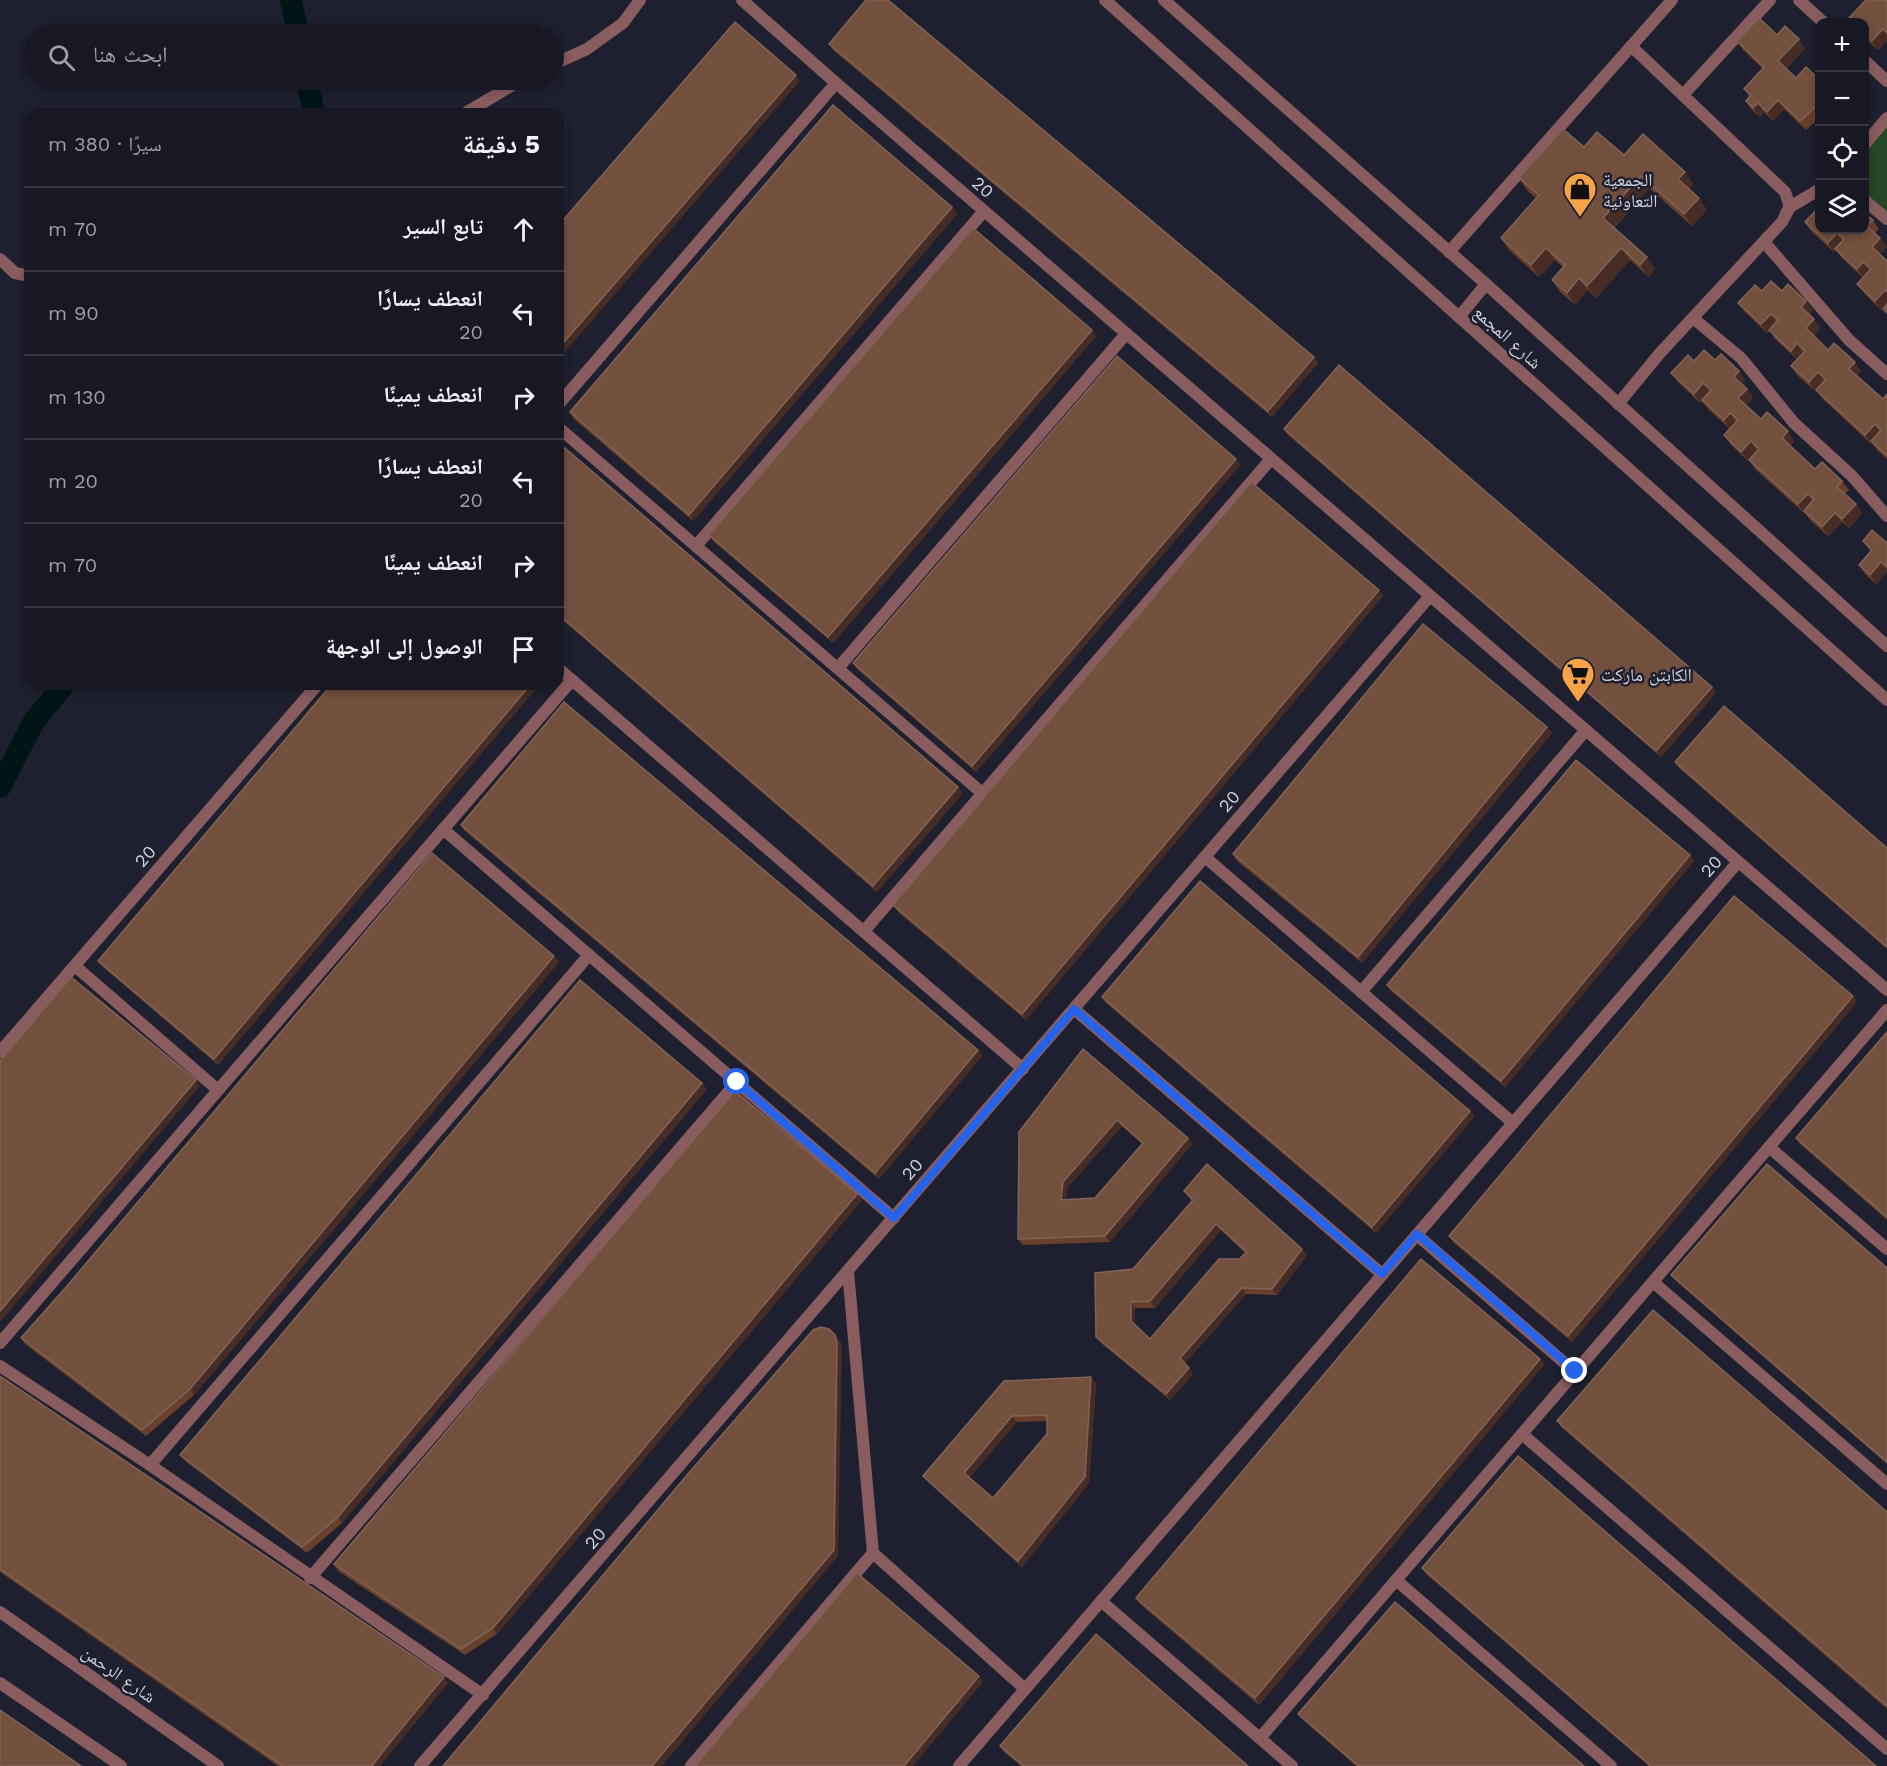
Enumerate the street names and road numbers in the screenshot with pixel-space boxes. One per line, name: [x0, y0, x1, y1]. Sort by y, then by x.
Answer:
street label: 20: [968, 172, 998, 202]
street label: شارع المجمع: [1468, 301, 1546, 374]
street label: 20: [1214, 786, 1244, 816]
street label: 20: [130, 841, 160, 871]
street label: 20: [1696, 851, 1726, 881]
street label: 20: [897, 1154, 927, 1184]
street label: 20: [580, 1523, 610, 1553]
street label: شارع الرحمن: [78, 1641, 160, 1708]

